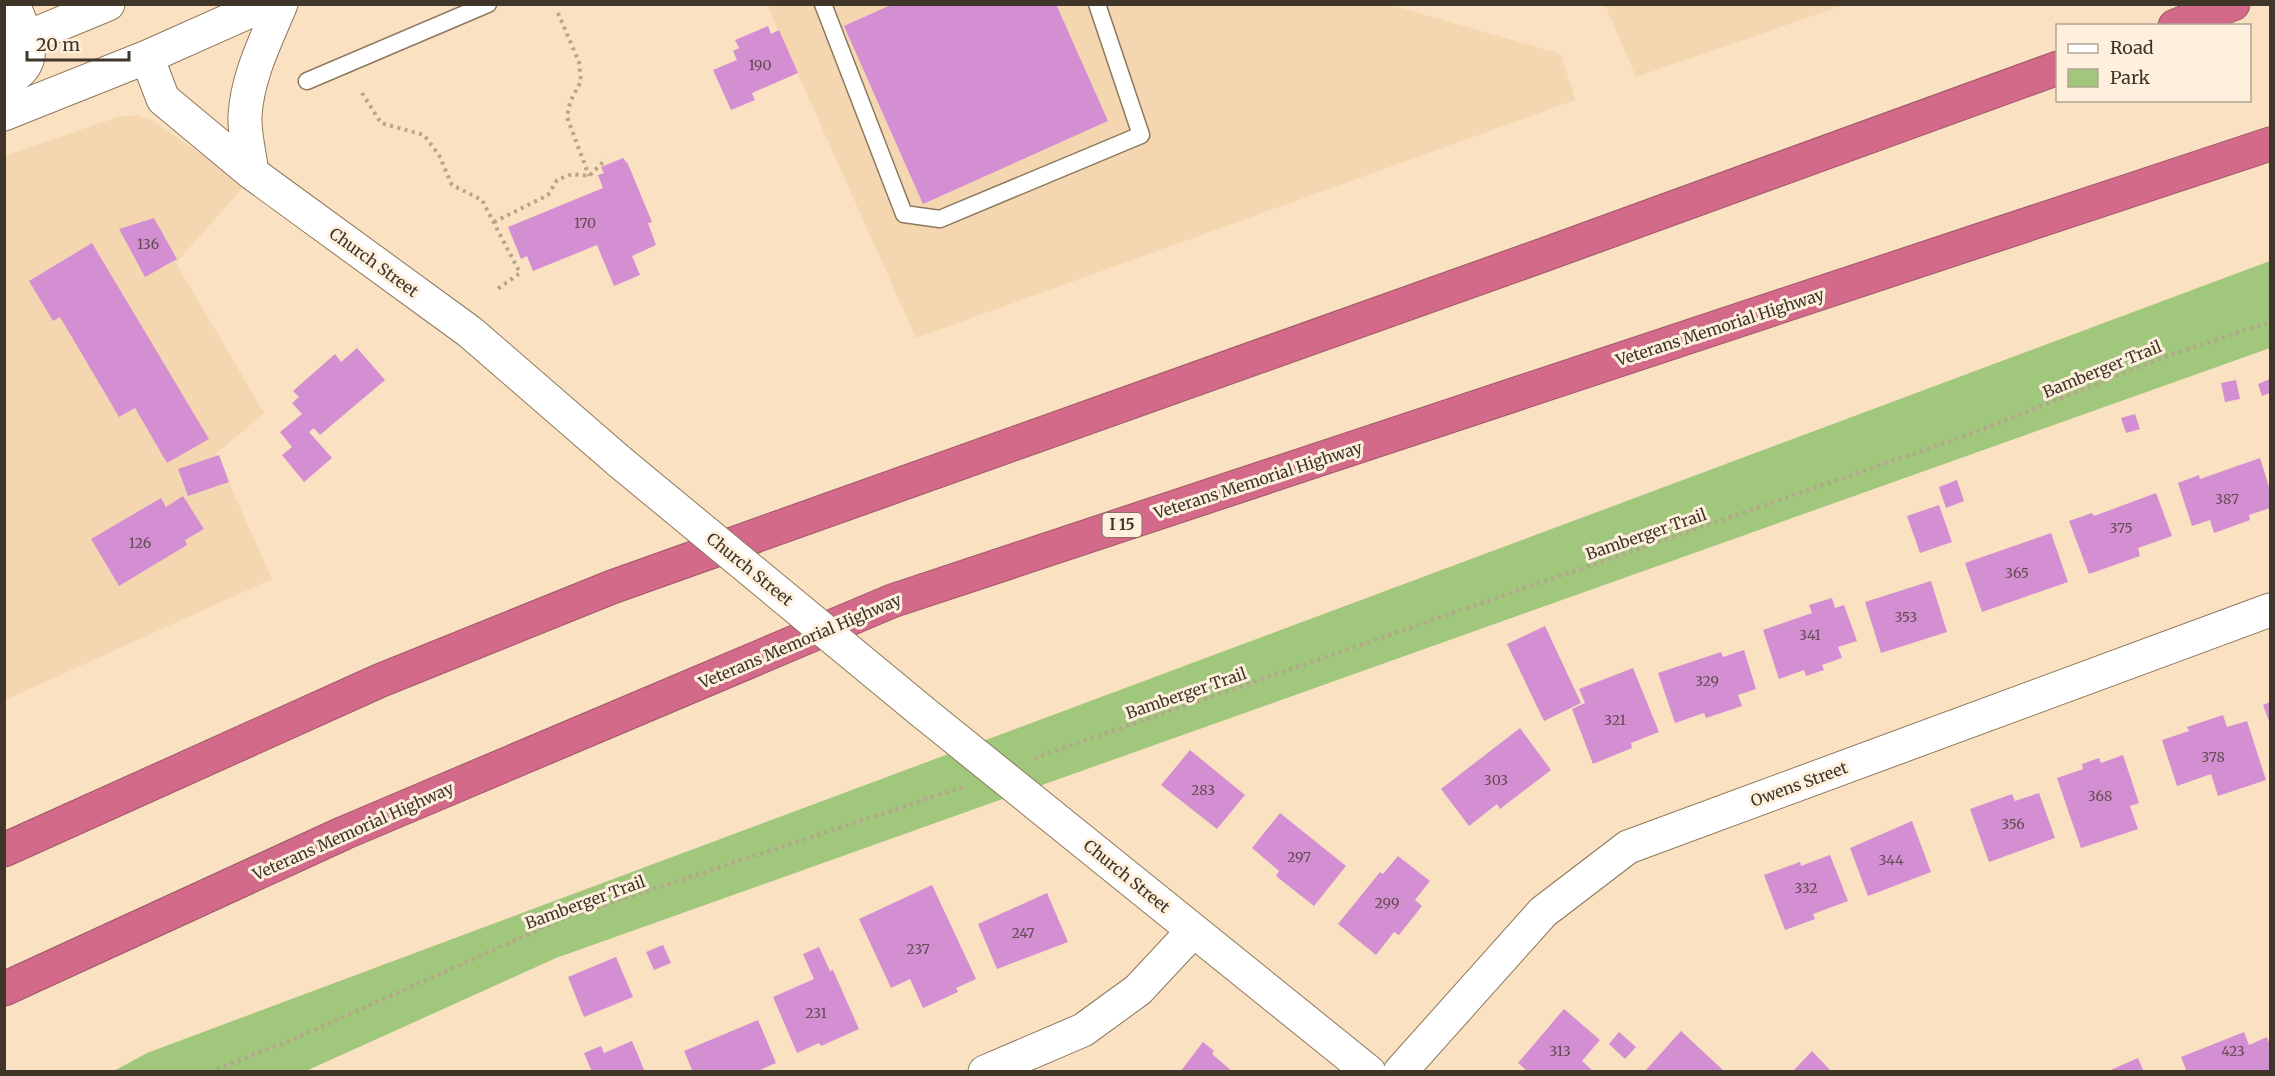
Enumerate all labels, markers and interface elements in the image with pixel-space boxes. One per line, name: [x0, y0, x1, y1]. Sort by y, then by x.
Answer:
scale bar: [27, 24, 129, 62]
legend: [2056, 24, 2251, 102]
text: 20 m: [36, 33, 80, 56]
text: Road: [2110, 36, 2154, 59]
house number: 190: [748, 56, 772, 74]
text: Park: [2110, 66, 2151, 89]
house number: 170: [574, 214, 596, 232]
street label: Church Street: [326, 223, 423, 301]
house number: 136: [137, 235, 159, 253]
street label: Veterans Memorial Highway: [1612, 284, 1827, 370]
street label: Bamberger Trail: [2040, 336, 2164, 402]
street label: Veterans Memorial Highway: [1150, 437, 1365, 523]
house number: 387: [2215, 490, 2239, 508]
street label: Bamberger Trail: [1583, 504, 1709, 564]
road number: I 15: [1102, 513, 1142, 537]
house number: 375: [2109, 519, 2133, 537]
street label: Church Street: [703, 528, 798, 610]
house number: 126: [129, 534, 151, 552]
house number: 365: [2005, 564, 2029, 582]
street label: Veterans Memorial Highway: [695, 589, 905, 693]
house number: 353: [1895, 608, 1917, 626]
house number: 341: [1799, 626, 1821, 644]
street label: Bamberger Trail: [1123, 663, 1249, 723]
house number: 329: [1695, 672, 1719, 690]
house number: 321: [1604, 711, 1626, 729]
house number: 378: [2201, 748, 2225, 766]
street label: Owens Street: [1748, 757, 1851, 811]
house number: 303: [1484, 771, 1508, 789]
street label: Veterans Memorial Highway: [249, 777, 457, 885]
house number: 283: [1191, 781, 1215, 799]
house number: 368: [2088, 787, 2112, 805]
house number: 356: [2001, 815, 2025, 833]
street label: Church Street: [1080, 835, 1175, 917]
house number: 297: [1287, 848, 1311, 866]
house number: 344: [1878, 851, 1904, 869]
street label: Bamberger Trail: [522, 871, 648, 933]
house number: 332: [1794, 879, 1818, 897]
house number: 299: [1375, 894, 1399, 912]
house number: 247: [1011, 924, 1035, 942]
house number: 237: [906, 940, 930, 958]
house number: 231: [805, 1004, 827, 1022]
house number: 313: [1549, 1042, 1571, 1060]
house number: 423: [2221, 1042, 2245, 1060]

